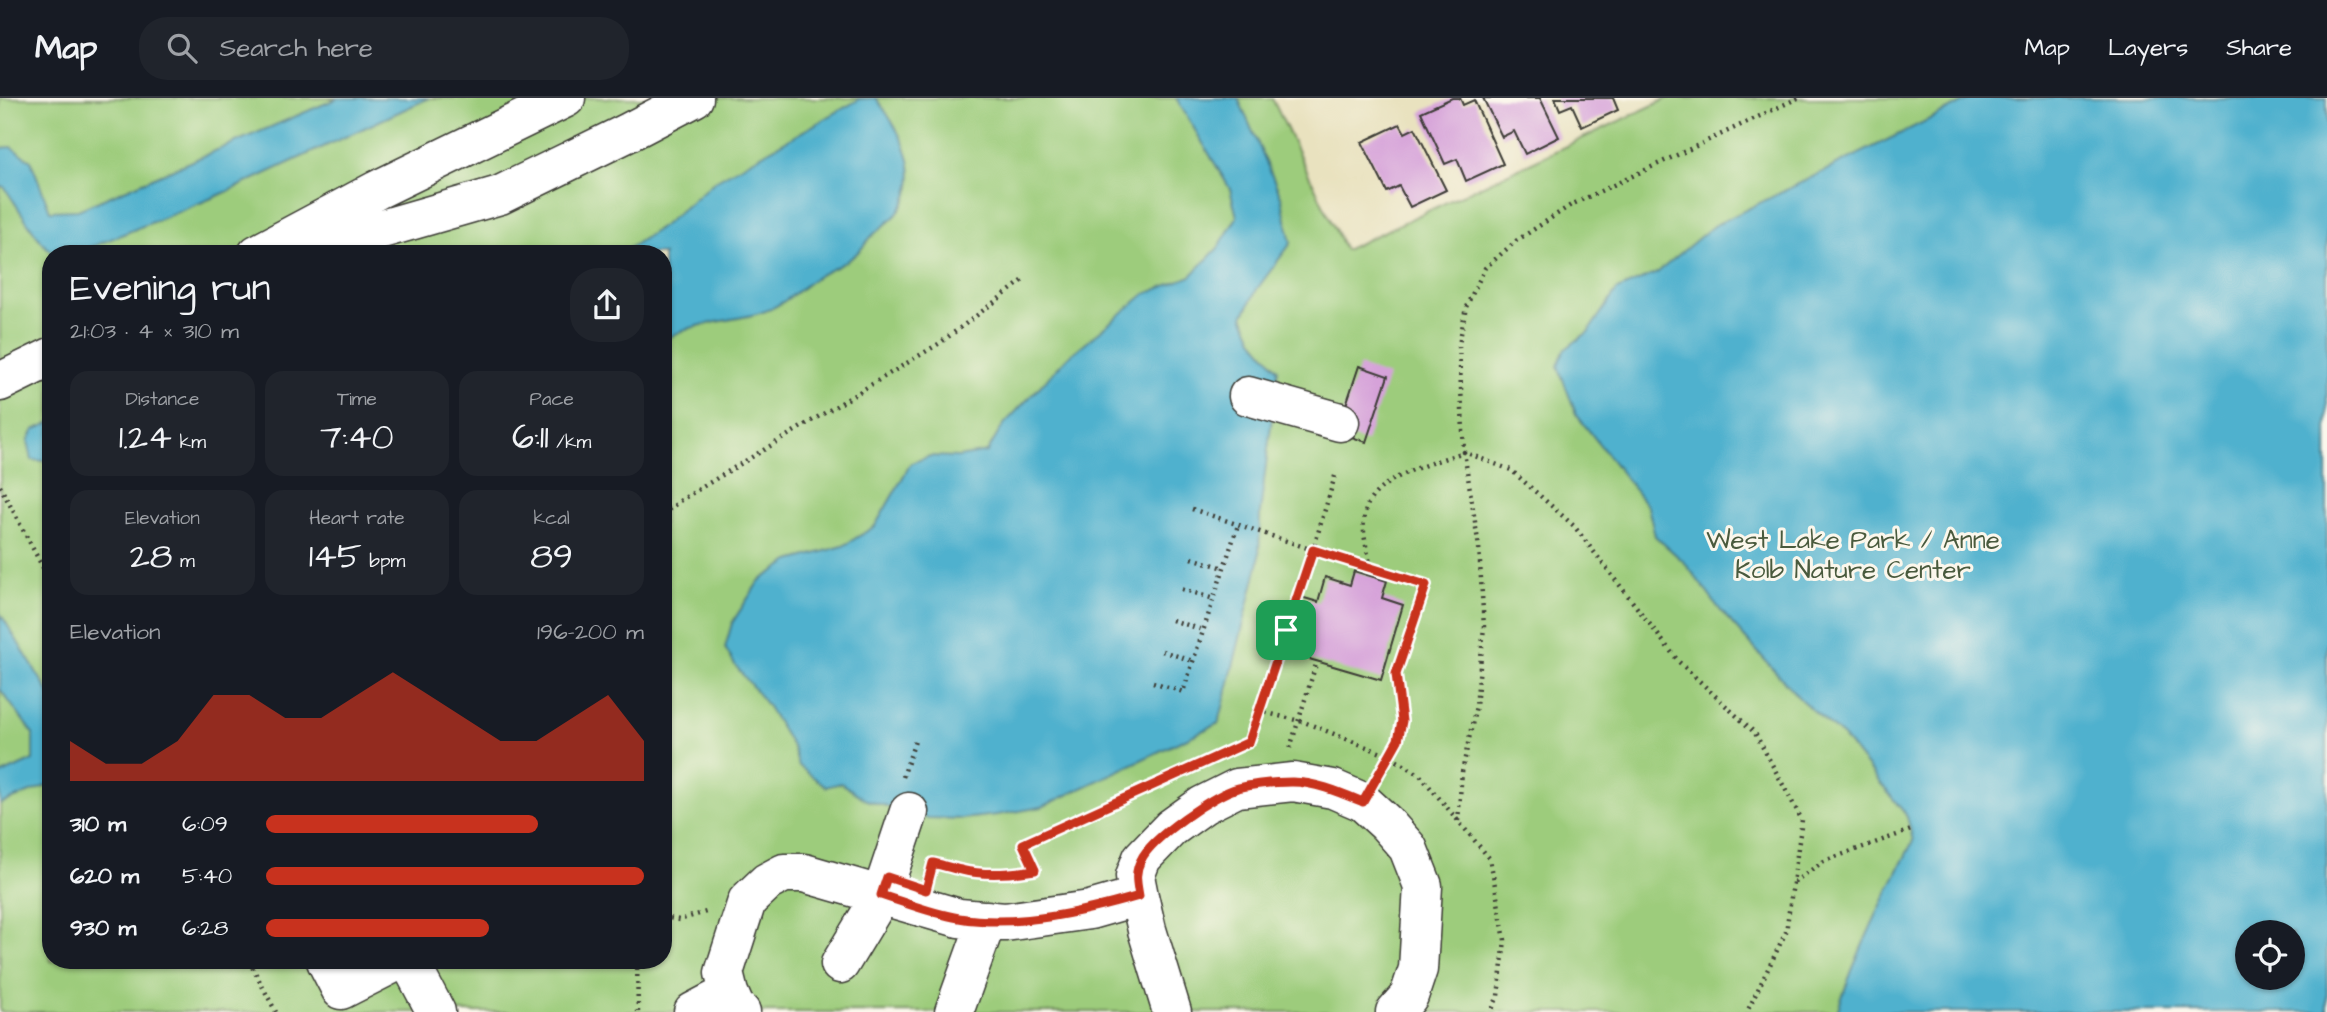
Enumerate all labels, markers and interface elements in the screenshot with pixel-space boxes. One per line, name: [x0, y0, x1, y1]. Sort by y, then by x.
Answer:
search box: [139, 17, 629, 80]
text: Map: [35, 25, 97, 71]
icon: search: [163, 29, 201, 67]
text: Search here: [219, 30, 373, 66]
text: Map: [2025, 31, 2070, 65]
text: Layers: [2108, 31, 2188, 65]
text: Share: [2226, 31, 2292, 65]
text: Evening run: [70, 263, 271, 315]
button: share: [570, 268, 644, 342]
text: 21:03 · 4 × 310 m: [70, 315, 239, 347]
text: Distance: [125, 386, 199, 413]
text: Time: [337, 386, 377, 413]
text: Pace: [530, 386, 574, 413]
text: 1.24: [119, 413, 172, 462]
text: 7:40: [320, 413, 394, 462]
text: 6:11: [512, 413, 549, 462]
text: km: [172, 429, 206, 456]
text: /km: [549, 429, 591, 456]
text: Elevation: [125, 505, 200, 532]
text: Heart rate: [309, 505, 405, 532]
text: kcal: [533, 505, 570, 532]
park label: West Lake Park / Anne Kolb Nature Center: [1706, 522, 2000, 588]
text: 28: [130, 532, 172, 581]
text: 145: [309, 532, 362, 581]
text: 89: [530, 532, 573, 581]
text: m: [172, 548, 195, 575]
text: bpm: [362, 548, 405, 575]
pin: [1256, 600, 1316, 660]
icon: arrive: [1267, 611, 1305, 649]
text: Elevation: [70, 616, 161, 648]
text: 196–200 m: [537, 616, 644, 648]
text: 310 m: [70, 808, 126, 840]
text: 6:09: [182, 808, 228, 840]
text: 620 m: [70, 860, 139, 892]
text: 5:40: [182, 860, 232, 892]
text: 930 m: [70, 912, 136, 944]
text: 6:28: [182, 912, 228, 944]
map controls: [2235, 920, 2305, 990]
button: locate: [2235, 920, 2305, 990]

